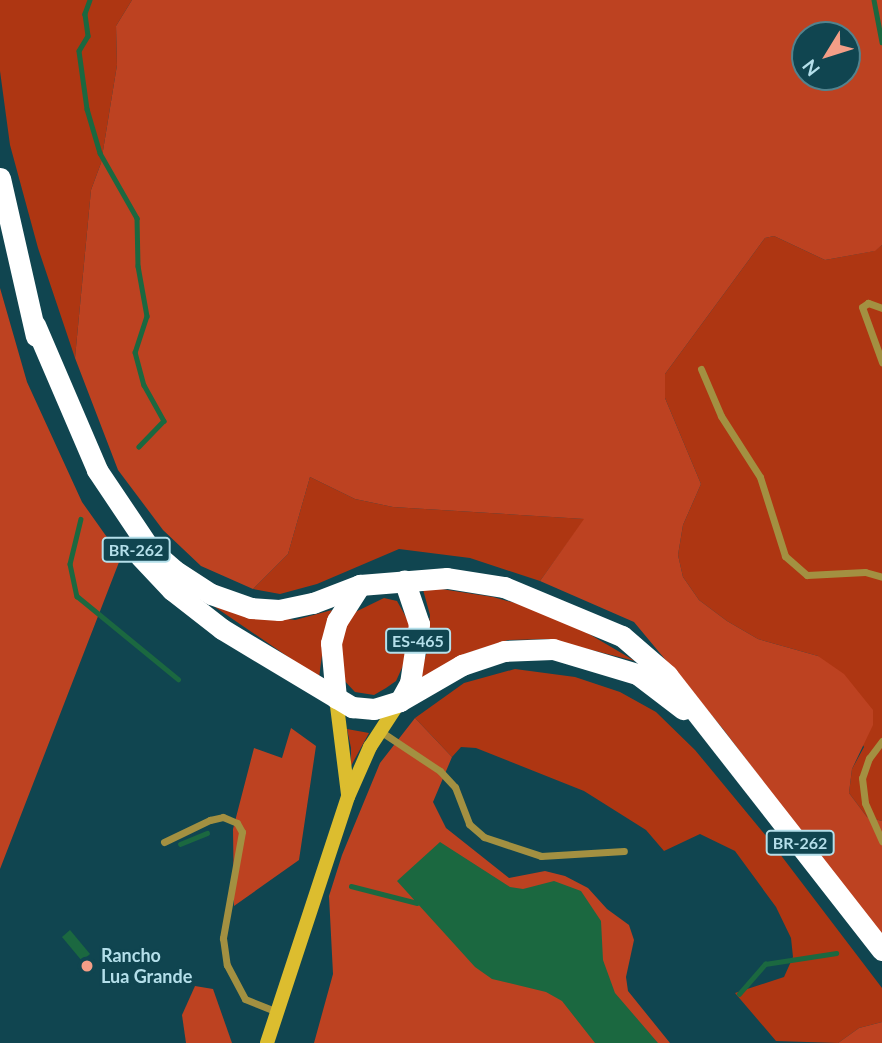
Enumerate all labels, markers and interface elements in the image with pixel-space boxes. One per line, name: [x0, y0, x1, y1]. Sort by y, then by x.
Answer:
north arrow: [791, 21, 861, 91]
text: N: [797, 55, 824, 81]
road number: BR-262: [101, 538, 171, 562]
road number: ES-465: [385, 628, 451, 654]
road number: BR-262: [765, 830, 835, 856]
place label: Rancho Lua Grande: [101, 945, 192, 988]
marker: Rancho Lua Grande: [79, 958, 95, 974]

